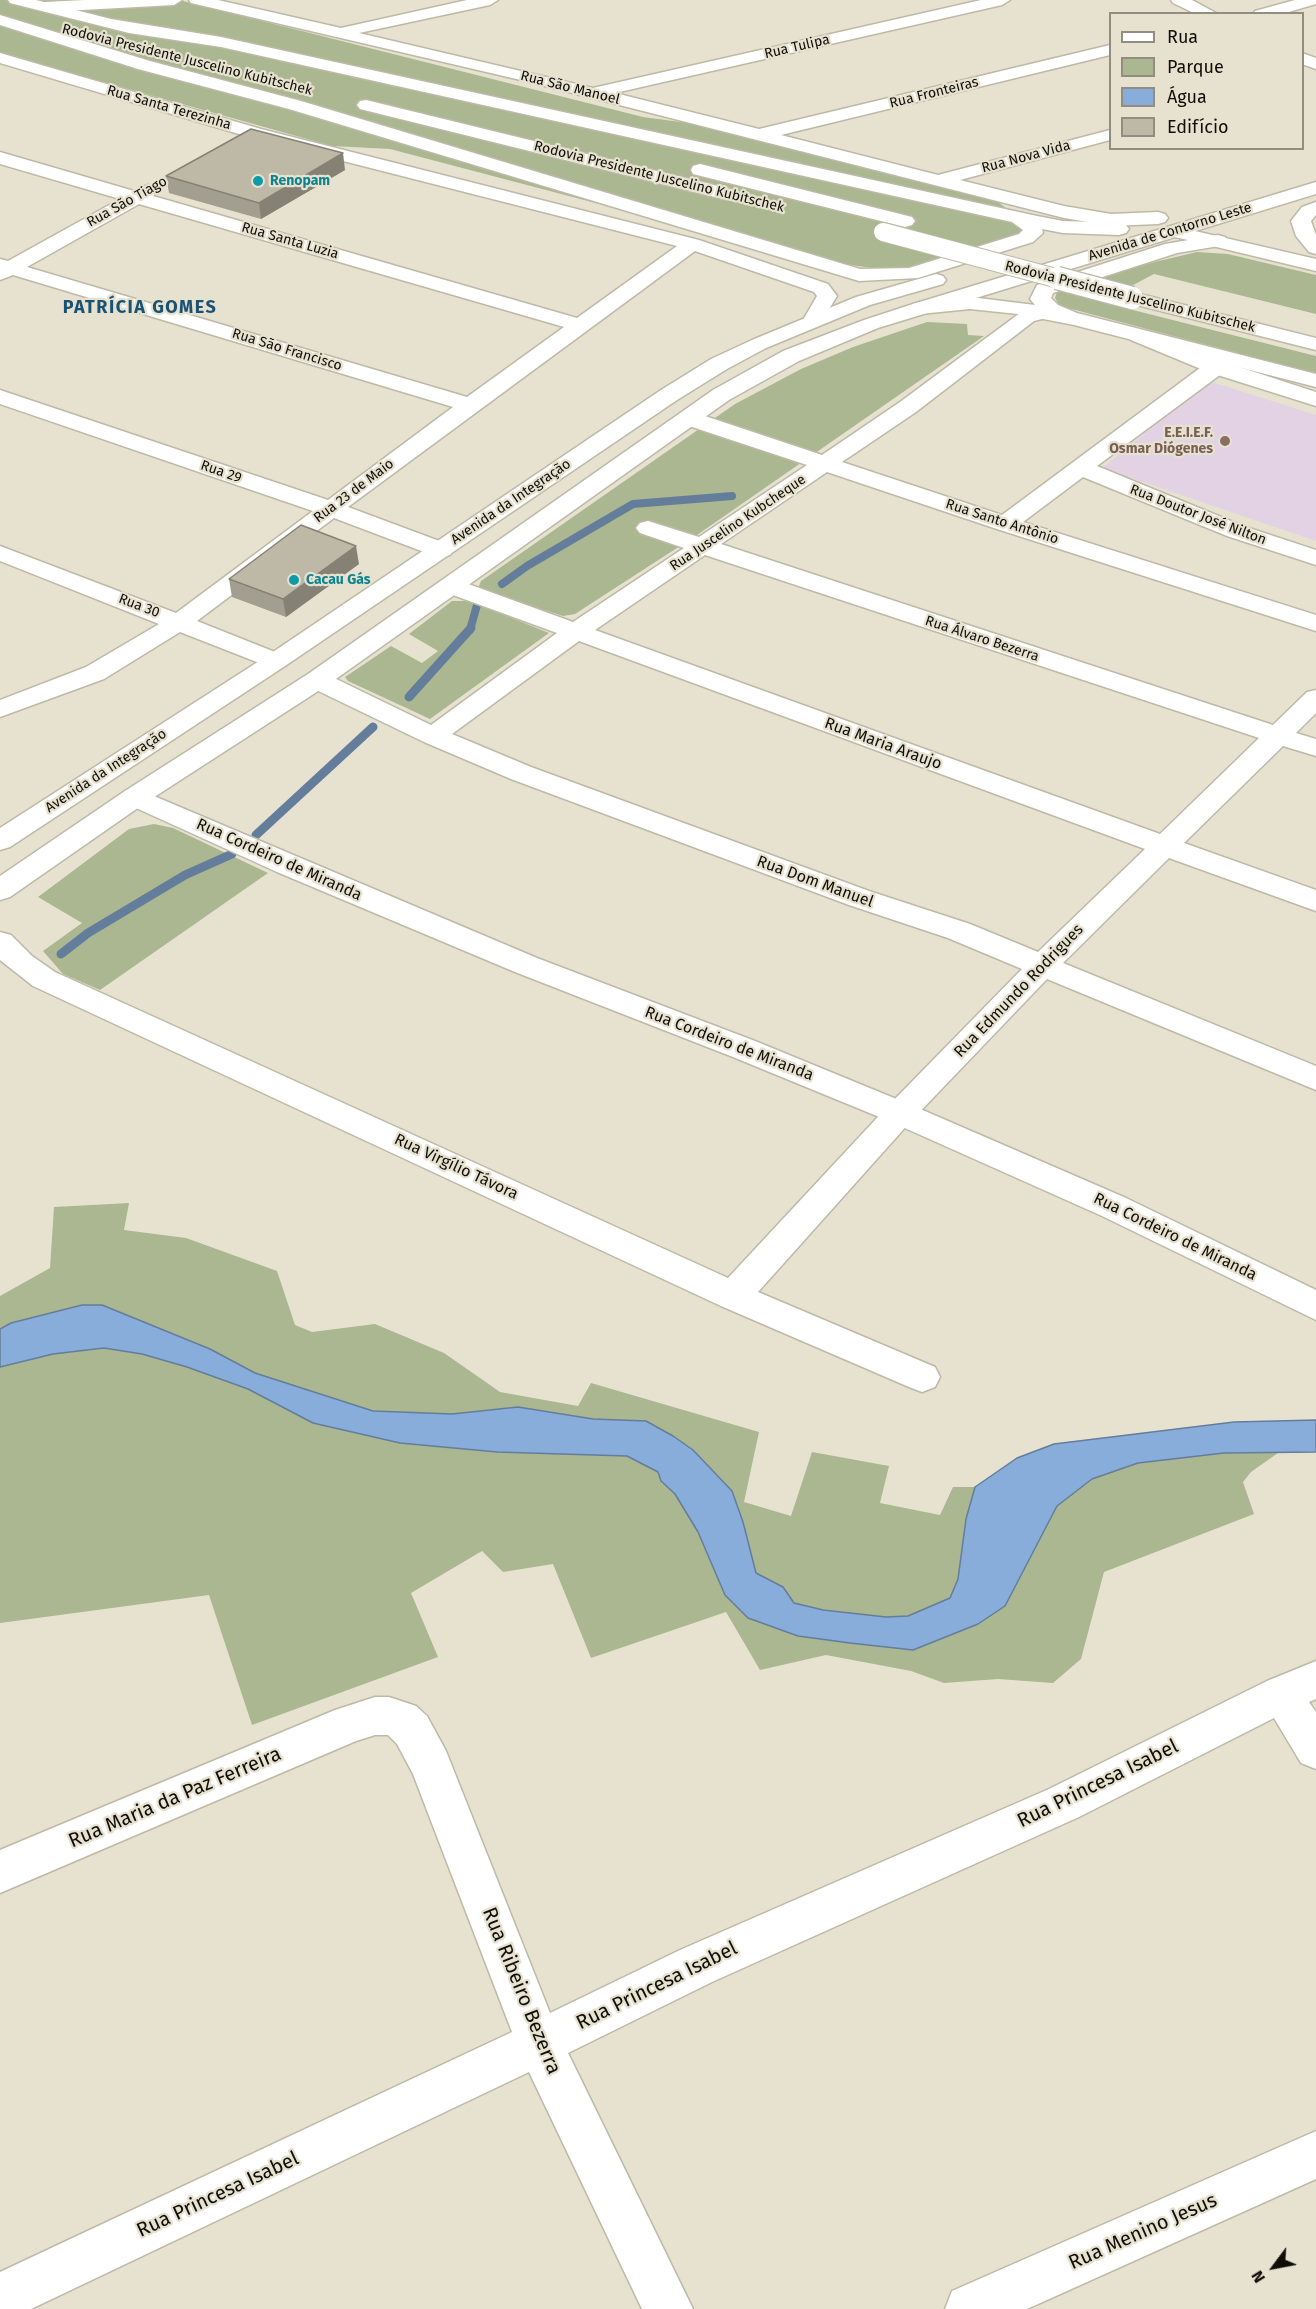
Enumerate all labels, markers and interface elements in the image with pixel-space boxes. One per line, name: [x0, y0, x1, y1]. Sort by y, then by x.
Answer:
legend: [1109, 12, 1304, 150]
street label: Rodovia Presidente Juscelino Kubitschek: [60, 21, 314, 99]
text: Rua: [1167, 26, 1198, 48]
street label: Rua Tulipa: [763, 31, 831, 63]
text: Parque: [1167, 56, 1224, 78]
street label: Rua São Manoel: [519, 68, 621, 108]
street label: Rua Fronteiras: [888, 74, 980, 112]
street label: Rua Santa Terezinha: [105, 82, 233, 134]
text: Água: [1167, 86, 1207, 108]
text: Edifício: [1167, 116, 1229, 138]
street label: Rua Nova Vida: [980, 137, 1072, 177]
street label: Rodovia Presidente Juscelino Kubitschek: [532, 138, 786, 216]
street label: Rua São Tiago: [84, 173, 170, 231]
place label: Renopam: [270, 173, 330, 189]
marker: Renopam: [251, 174, 265, 188]
street label: Avenida de Contorno Leste: [1086, 199, 1254, 265]
street label: Rua Santa Luzia: [239, 219, 341, 263]
street label: Rodovia Presidente Juscelino Kubitschek: [1003, 258, 1257, 336]
district label: PATRÍCIA GOMES: [63, 297, 217, 319]
street label: Rua São Francisco: [230, 325, 344, 375]
place label: E.E.I.E.F. Osmar Diógenes: [1109, 425, 1213, 458]
marker: E.E.I.E.F. Osmar Diógenes: [1218, 434, 1232, 448]
street label: Rua 23 de Maio: [311, 455, 397, 527]
street label: Avenida da Integração: [448, 456, 574, 548]
street label: Rua 29: [198, 457, 244, 487]
street label: Rua Juscelino Kubcheque: [667, 471, 809, 575]
street label: Rua Doutor José Nilton: [1128, 481, 1268, 549]
street label: Rua Santo Antônio: [943, 496, 1061, 548]
place label: Cacau Gás: [306, 572, 370, 588]
marker: Cacau Gás: [287, 573, 301, 587]
street label: Rua 30: [116, 590, 162, 622]
street label: Rua Álvaro Bezerra: [923, 613, 1041, 665]
street label: Rua Maria Araujo: [822, 714, 944, 774]
street label: Avenida da Integração: [42, 726, 170, 816]
street label: Rua Cordeiro de Miranda: [193, 815, 365, 905]
street label: Rua Dom Manuel: [754, 852, 876, 912]
street label: Rua Edmundo Rodrigues: [950, 920, 1088, 1062]
street label: Rua Cordeiro de Miranda: [642, 1003, 816, 1085]
street label: Rua Virgílio Távora: [391, 1130, 521, 1204]
street label: Rua Cordeiro de Miranda: [1090, 1189, 1260, 1285]
street label: Rua Princesa Isabel: [1014, 1735, 1182, 1833]
street label: Rua Maria da Paz Ferreira: [65, 1742, 285, 1854]
street label: Rua Ribeiro Bezerra: [476, 1904, 566, 2078]
street label: Rua Princesa Isabel: [573, 1937, 741, 2035]
street label: Rua Princesa Isabel: [133, 2147, 303, 2243]
street label: Rua Menino Jesus: [1065, 2189, 1221, 2275]
north arrow: [1244, 2237, 1304, 2297]
text: N: [1247, 2267, 1269, 2286]

